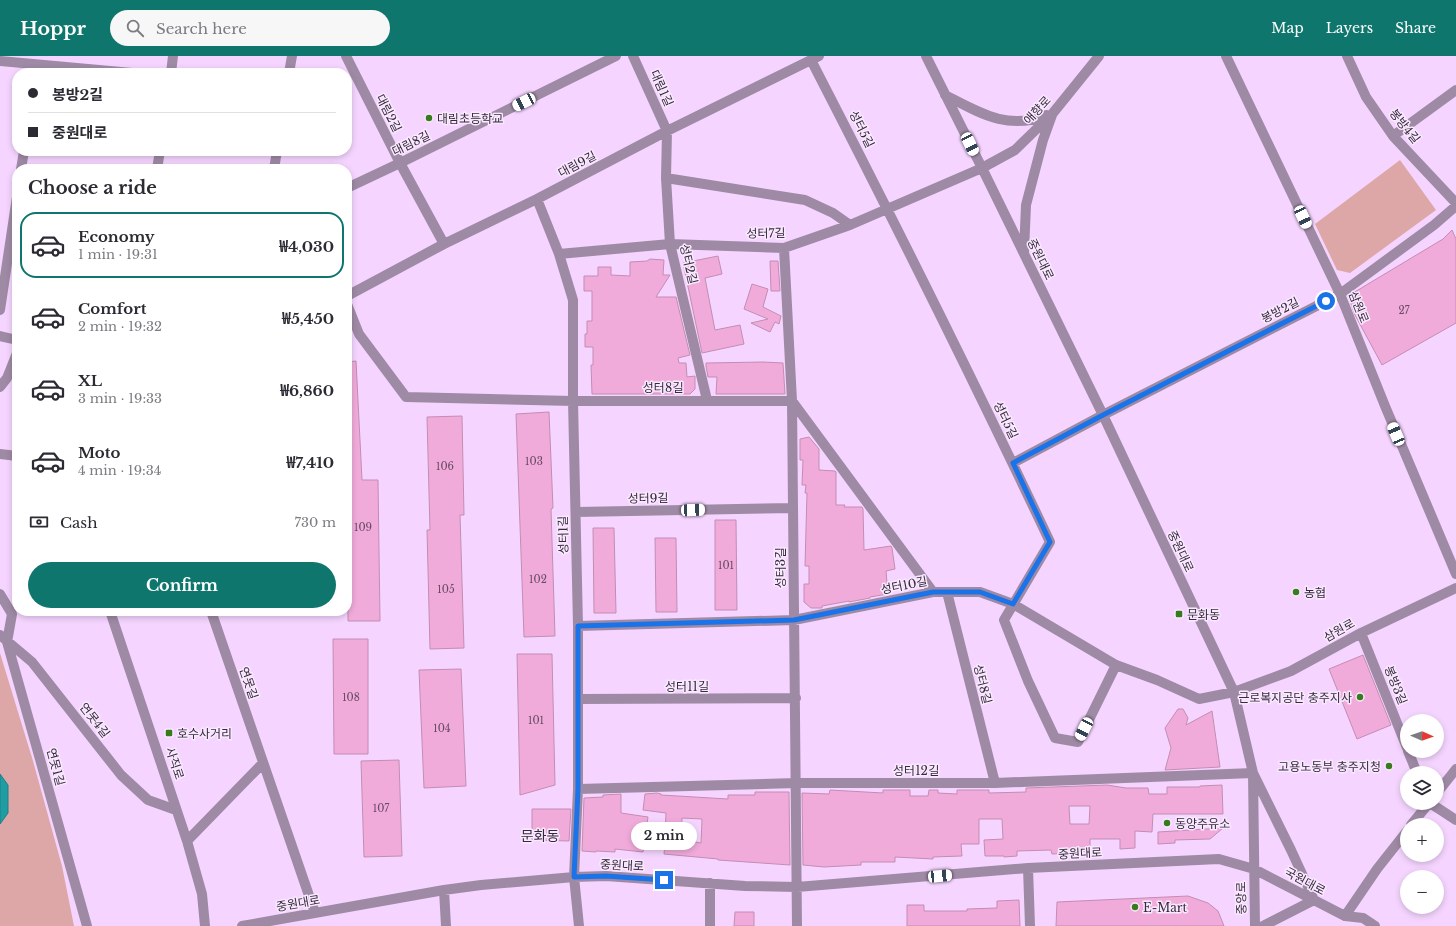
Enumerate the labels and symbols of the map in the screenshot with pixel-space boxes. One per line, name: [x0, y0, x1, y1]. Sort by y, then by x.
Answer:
street label: 대림1길: [647, 67, 677, 109]
car: [511, 91, 537, 113]
street label: 대림2길: [373, 92, 405, 134]
street label: 애향로: [1020, 93, 1054, 127]
street label: 봉방4길: [1387, 106, 1423, 146]
street label: 성터5길: [846, 108, 878, 150]
place label: 대림초등학교: [437, 111, 503, 126]
marker: 대림초등학교: [424, 113, 434, 123]
street label: 대림8길: [390, 127, 432, 159]
car: [959, 131, 981, 157]
street label: 대림9길: [555, 148, 599, 180]
car: [1292, 204, 1314, 230]
street label: 성터7길: [746, 225, 786, 241]
street label: 중원대로: [1025, 236, 1057, 282]
street label: 성터2길: [677, 243, 701, 285]
street label: 삼원로: [1346, 289, 1372, 325]
route start: [1317, 292, 1335, 310]
street label: 봉방2길: [1259, 294, 1301, 326]
house number: 27: [1398, 304, 1411, 317]
street label: 성터8길: [643, 380, 683, 395]
street label: 성터5길: [991, 399, 1021, 441]
car: [1386, 421, 1406, 447]
house number: 103: [525, 455, 543, 468]
house number: 106: [436, 460, 454, 473]
street label: 성터9길: [627, 490, 669, 506]
car: [681, 504, 705, 516]
street label: 성터1길: [555, 516, 571, 554]
house number: 109: [354, 521, 372, 534]
street label: 중원대로: [1165, 528, 1197, 574]
street label: 성터3길: [773, 548, 788, 588]
house number: 101: [718, 559, 734, 572]
house number: 102: [529, 573, 547, 586]
street label: 성터10길: [879, 573, 929, 597]
house number: 105: [437, 583, 455, 596]
place label: 농협: [1304, 585, 1326, 600]
marker: 농협: [1291, 587, 1301, 597]
place label: 문화동: [1187, 607, 1220, 622]
marker: 문화동: [1174, 609, 1184, 619]
street label: 삼원로: [1321, 615, 1357, 645]
street label: 성터8길: [971, 663, 995, 705]
street label: 봉방3길: [1381, 663, 1411, 707]
street label: 연못길: [237, 665, 261, 701]
street label: 성터11길: [665, 679, 709, 694]
place label: 근로복지공단 충주지사: [1238, 690, 1352, 705]
house number: 108: [342, 691, 360, 704]
marker: 근로복지공단 충주지사: [1355, 692, 1365, 702]
street label: 연못4길: [77, 700, 113, 740]
house number: 101: [528, 714, 544, 727]
north arrow: [1400, 714, 1444, 758]
car: [1073, 716, 1095, 742]
house number: 104: [433, 722, 451, 735]
place label: 호수사거리: [177, 726, 232, 741]
marker: 호수사거리: [164, 728, 174, 738]
street label: 사직로: [163, 745, 187, 781]
street label: 연못1길: [44, 746, 68, 788]
place label: 고용노동부 충주지청: [1278, 759, 1381, 774]
marker: 고용노동부 충주지청: [1384, 761, 1394, 771]
street label: 성터12길: [893, 763, 939, 778]
house number: 107: [373, 802, 390, 815]
place label: 동양주유소: [1175, 816, 1230, 831]
marker: 동양주유소: [1162, 818, 1172, 828]
callout: 2 min: [631, 822, 697, 850]
district label: 문화동: [521, 827, 559, 845]
street label: 중원대로: [1058, 844, 1102, 862]
street label: 중원대로: [600, 856, 644, 874]
street label: 국원대로: [1282, 864, 1328, 898]
car: [928, 869, 952, 883]
route end: [655, 871, 673, 889]
street label: 중앙로: [1233, 881, 1249, 915]
street label: 중원대로: [275, 892, 321, 914]
place label: E-Mart: [1143, 900, 1188, 915]
marker: E-Mart: [1130, 902, 1140, 912]

